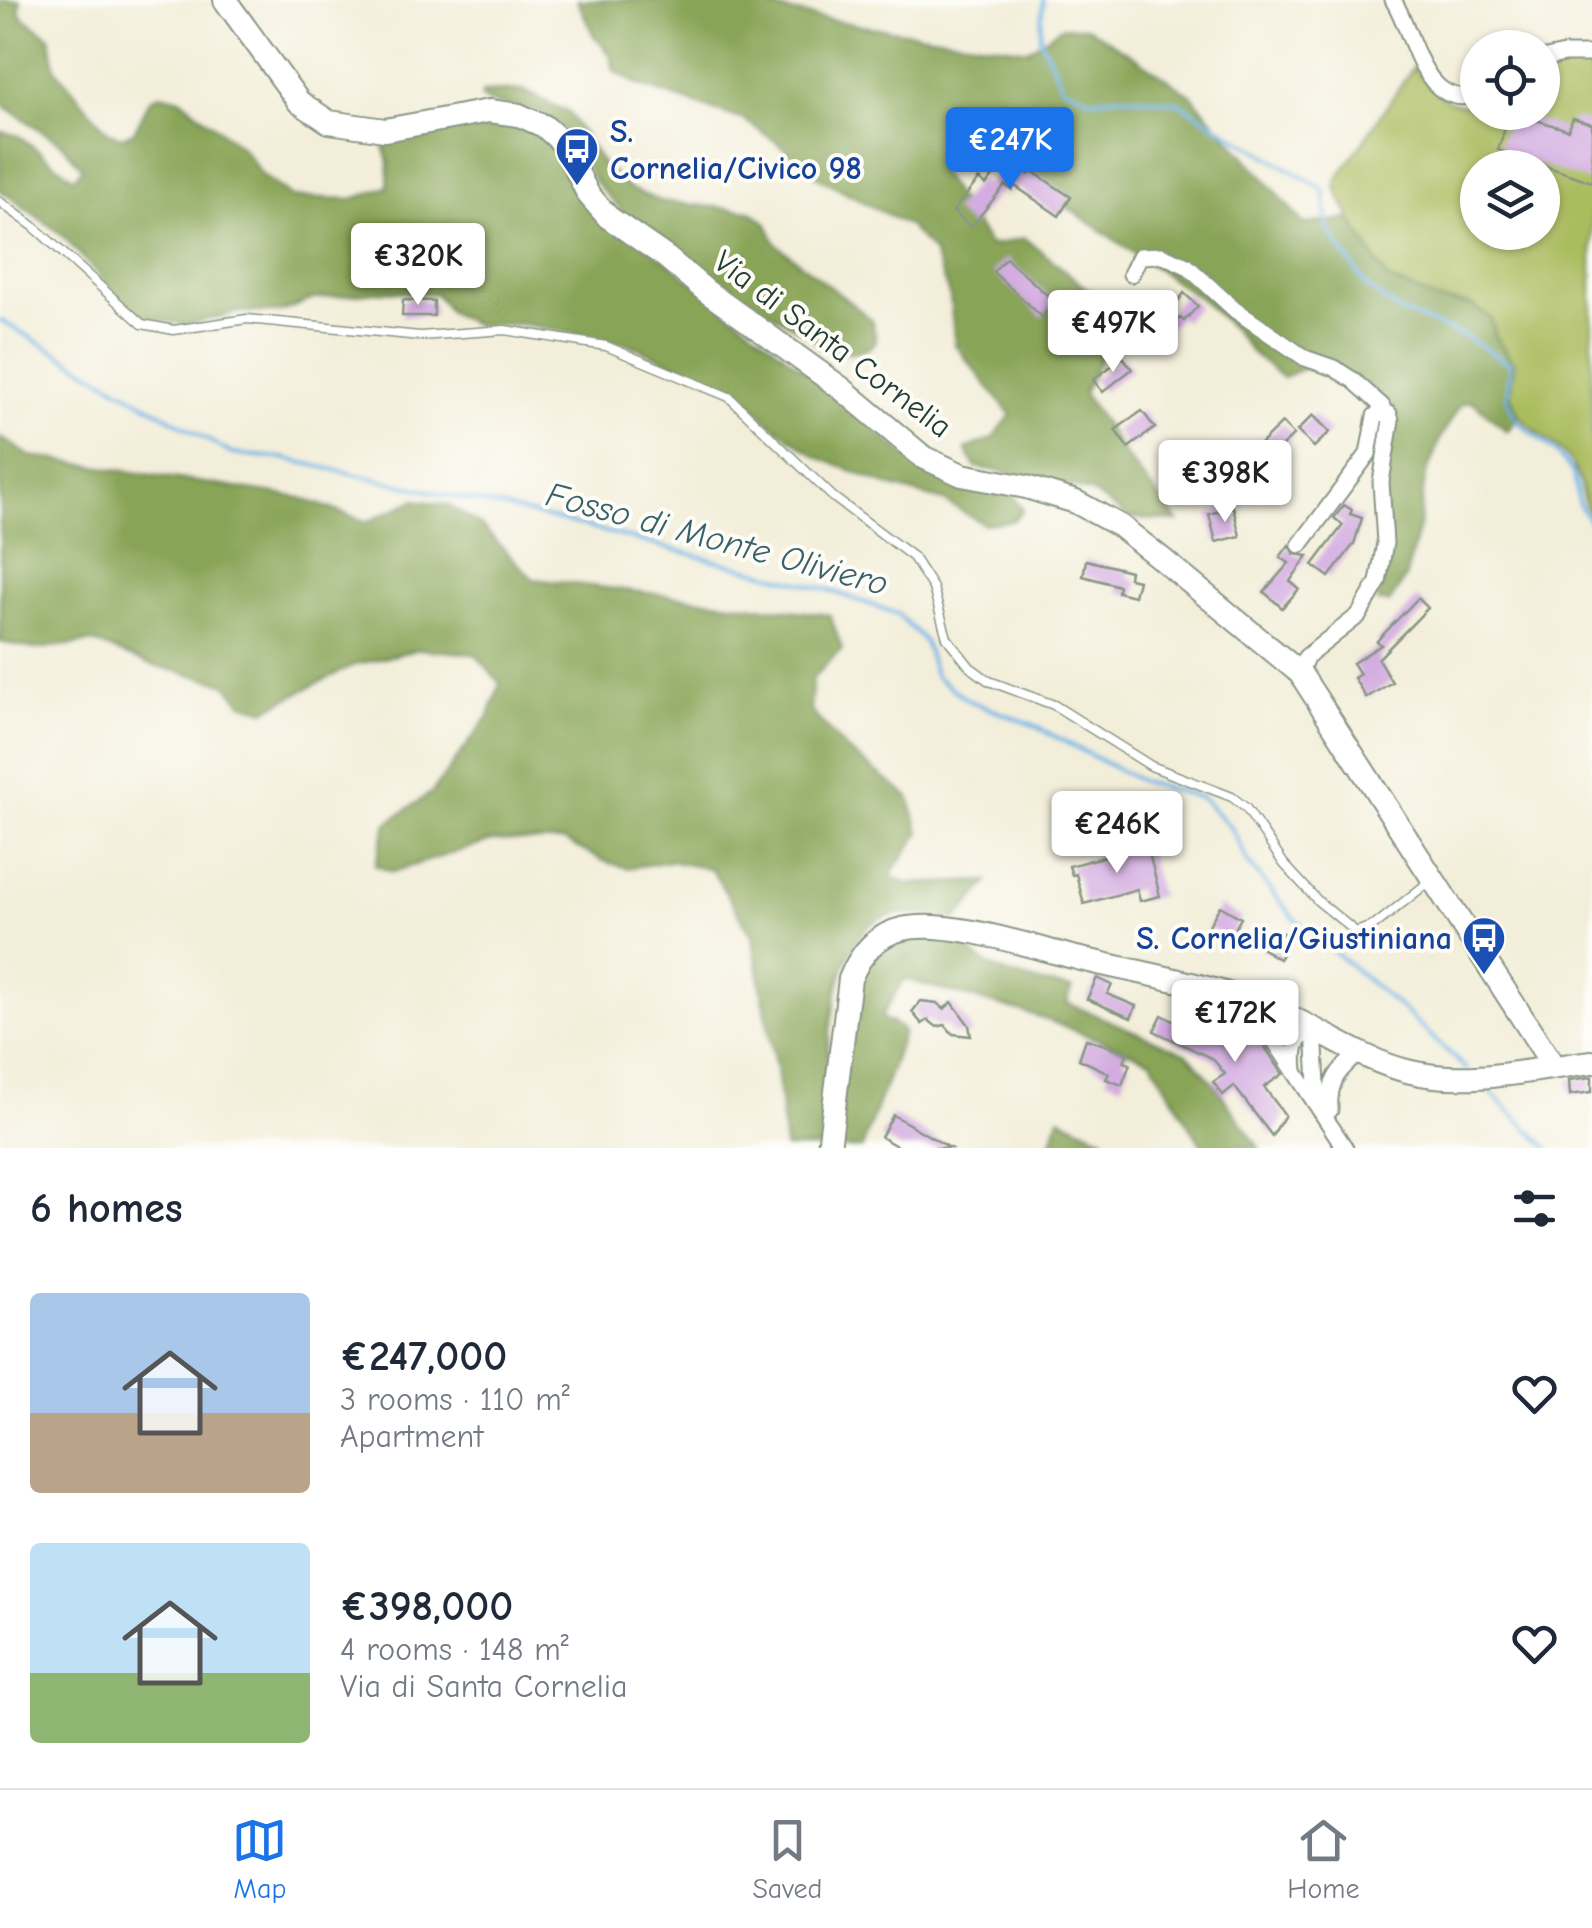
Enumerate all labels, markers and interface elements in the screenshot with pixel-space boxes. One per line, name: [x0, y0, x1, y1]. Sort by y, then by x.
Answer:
map controls: [1460, 30, 1560, 250]
button: locate: [1460, 30, 1560, 130]
pin: €247K: [940, 107, 1080, 192]
place label: S. Cornelia/Civico 98: [610, 113, 862, 187]
text: €247K: [968, 121, 1052, 158]
bus stop icon: S. Cornelia/Civico 98: [554, 126, 600, 187]
button: layers: [1460, 150, 1560, 250]
pin: €320K: [348, 223, 488, 308]
text: €320K: [373, 237, 463, 274]
street label: Via di Santa Cornelia: [707, 243, 959, 445]
pin: €497K: [1043, 290, 1183, 375]
text: €497K: [1070, 304, 1156, 341]
pin: €398K: [1155, 440, 1295, 525]
text: €398K: [1181, 454, 1269, 491]
water label: Fosso di Monte Oliviero: [542, 474, 892, 604]
pin: €246K: [1047, 791, 1187, 876]
text: €246K: [1074, 805, 1160, 842]
bus stop icon: S. Cornelia/Giustiniana: [1461, 915, 1507, 976]
place label: S. Cornelia/Giustiniana: [1136, 920, 1452, 957]
pin: €172K: [1165, 980, 1305, 1065]
text: €172K: [1194, 994, 1276, 1031]
icon: filters: [1507, 1181, 1562, 1236]
text: 6 homes: [30, 1184, 183, 1233]
text: €247,000: [340, 1332, 507, 1381]
icon: home: [110, 1333, 230, 1453]
icon: heart: [1507, 1366, 1562, 1421]
text: 3 rooms · 110 m²: [340, 1381, 570, 1418]
text: Apartment: [340, 1418, 483, 1455]
text: €398,000: [340, 1582, 513, 1631]
icon: home: [110, 1583, 230, 1703]
icon: heart: [1507, 1616, 1562, 1671]
text: 4 rooms · 148 m²: [340, 1631, 569, 1668]
text: Via di Santa Cornelia: [340, 1668, 628, 1705]
tab: Map: [232, 1813, 287, 1905]
tab: Saved: [752, 1813, 822, 1905]
tab: Home: [1287, 1813, 1360, 1905]

